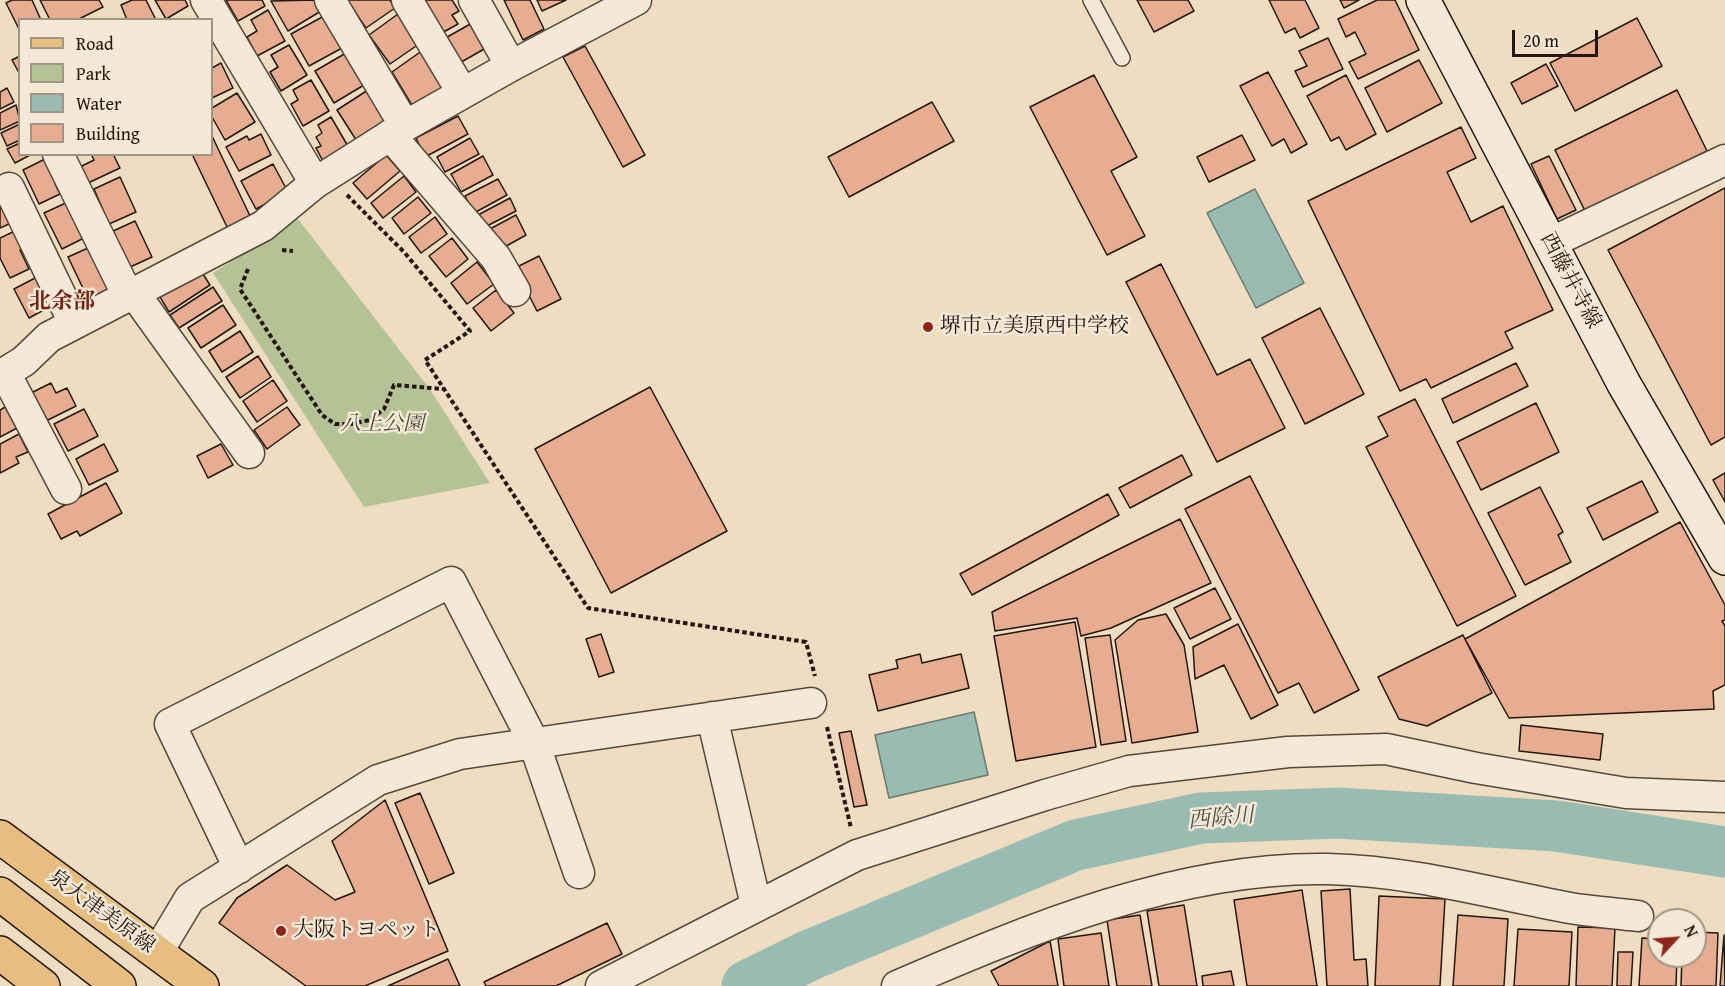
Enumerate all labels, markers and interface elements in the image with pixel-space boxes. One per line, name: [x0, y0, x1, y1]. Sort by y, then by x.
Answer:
legend: [18, 18, 213, 156]
scale bar: [1515, 18, 1600, 56]
text: 20 m: [1523, 27, 1559, 54]
text: Road: [76, 30, 114, 57]
text: Park: [76, 60, 111, 87]
text: Water: [76, 90, 121, 117]
text: Building: [76, 120, 140, 147]
street label: 西藤井寺線: [1534, 229, 1606, 333]
district label: 北余部: [29, 289, 95, 315]
place label: 堺市立美原西中学校: [940, 314, 1129, 340]
marker: 堺市立美原西中学校: [921, 320, 935, 334]
park label: 八上公園: [340, 412, 424, 438]
water label: 西除川: [1187, 803, 1255, 835]
street label: 泉大津美原線: [43, 865, 159, 959]
north arrow: [1647, 908, 1707, 968]
place label: 大阪トヨペット: [293, 918, 440, 944]
text: N: [1678, 921, 1705, 941]
marker: 大阪トヨペット: [274, 924, 288, 938]

